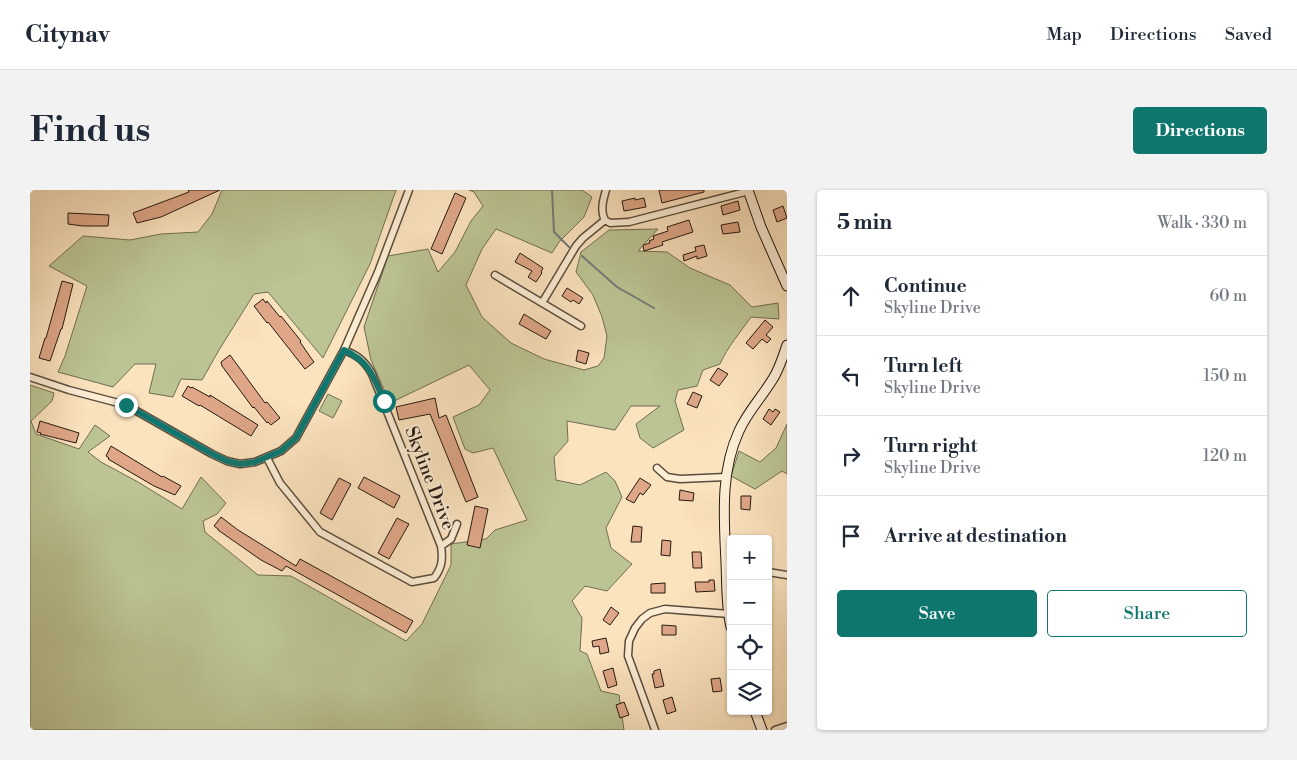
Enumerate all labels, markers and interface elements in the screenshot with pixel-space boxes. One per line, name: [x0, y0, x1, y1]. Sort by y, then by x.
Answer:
text: Citynav: [25, 20, 110, 50]
text: Map: [1046, 23, 1082, 46]
text: Directions: [1110, 23, 1197, 46]
text: Saved: [1225, 23, 1272, 46]
button: Directions: [1133, 107, 1267, 154]
text: Find us: [30, 109, 150, 152]
text: 5 min: [837, 210, 892, 236]
text: Walk · 330 m: [1157, 213, 1247, 233]
text: Continue: [884, 274, 967, 298]
icon: ahead: [837, 282, 865, 310]
text: 60 m: [1209, 286, 1247, 306]
text: Skyline Drive: [884, 298, 981, 318]
text: Turn left: [884, 354, 963, 378]
icon: left: [837, 362, 865, 390]
text: 150 m: [1203, 366, 1247, 386]
text: Skyline Drive: [884, 378, 981, 398]
route start: [373, 390, 396, 413]
route end: [115, 394, 138, 417]
street label: Skyline Drive: [399, 423, 460, 533]
text: Turn right: [884, 434, 977, 458]
icon: right: [837, 442, 865, 470]
text: 120 m: [1203, 446, 1247, 466]
text: Skyline Drive: [884, 458, 981, 478]
icon: arrive: [837, 522, 865, 550]
text: Arrive at destination: [884, 524, 1067, 548]
map controls: [727, 535, 772, 715]
button: +: [727, 535, 772, 580]
button: −: [727, 580, 772, 625]
button: Save: [837, 590, 1037, 637]
button: Share: [1047, 590, 1247, 637]
button: locate: [727, 625, 772, 670]
button: layers: [727, 670, 772, 715]

